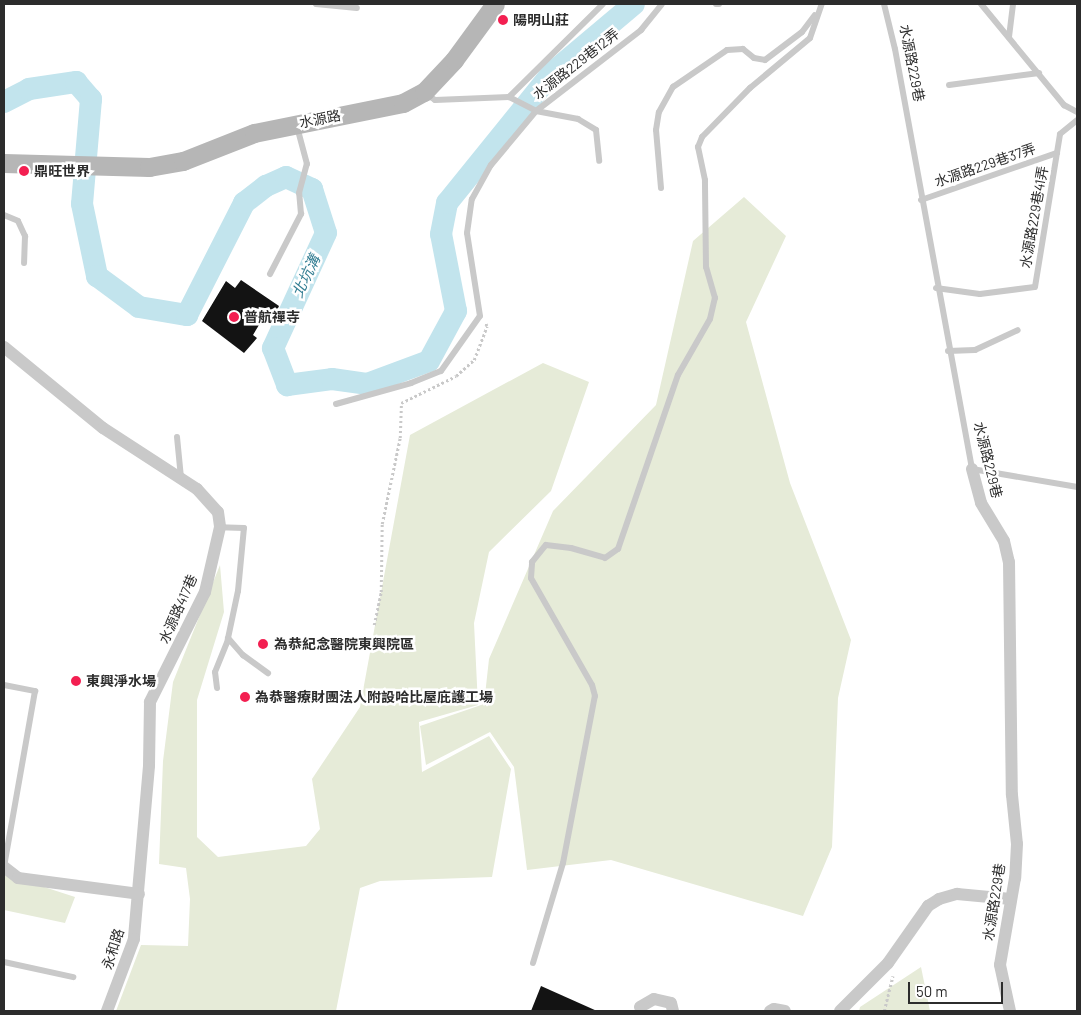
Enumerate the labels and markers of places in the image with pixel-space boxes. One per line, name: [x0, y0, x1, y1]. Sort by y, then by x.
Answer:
place label: 陽明山莊: [513, 12, 569, 28]
marker: 陽明山莊: [497, 14, 509, 26]
place label: 鼎旺世界: [34, 163, 90, 179]
marker: 鼎旺世界: [18, 165, 30, 177]
place label: 普航禪寺: [244, 309, 300, 325]
marker: 普航禪寺: [228, 311, 240, 323]
place label: 為恭紀念醫院東興院區: [274, 636, 414, 652]
marker: 為恭紀念醫院東興院區: [256, 637, 270, 651]
place label: 東興淨水場: [86, 673, 156, 689]
marker: 東興淨水場: [70, 675, 82, 687]
place label: 為恭醫療財團法人附設哈比屋庇護工場: [255, 689, 493, 705]
marker: 為恭醫療財團法人附設哈比屋庇護工場: [239, 691, 251, 703]

